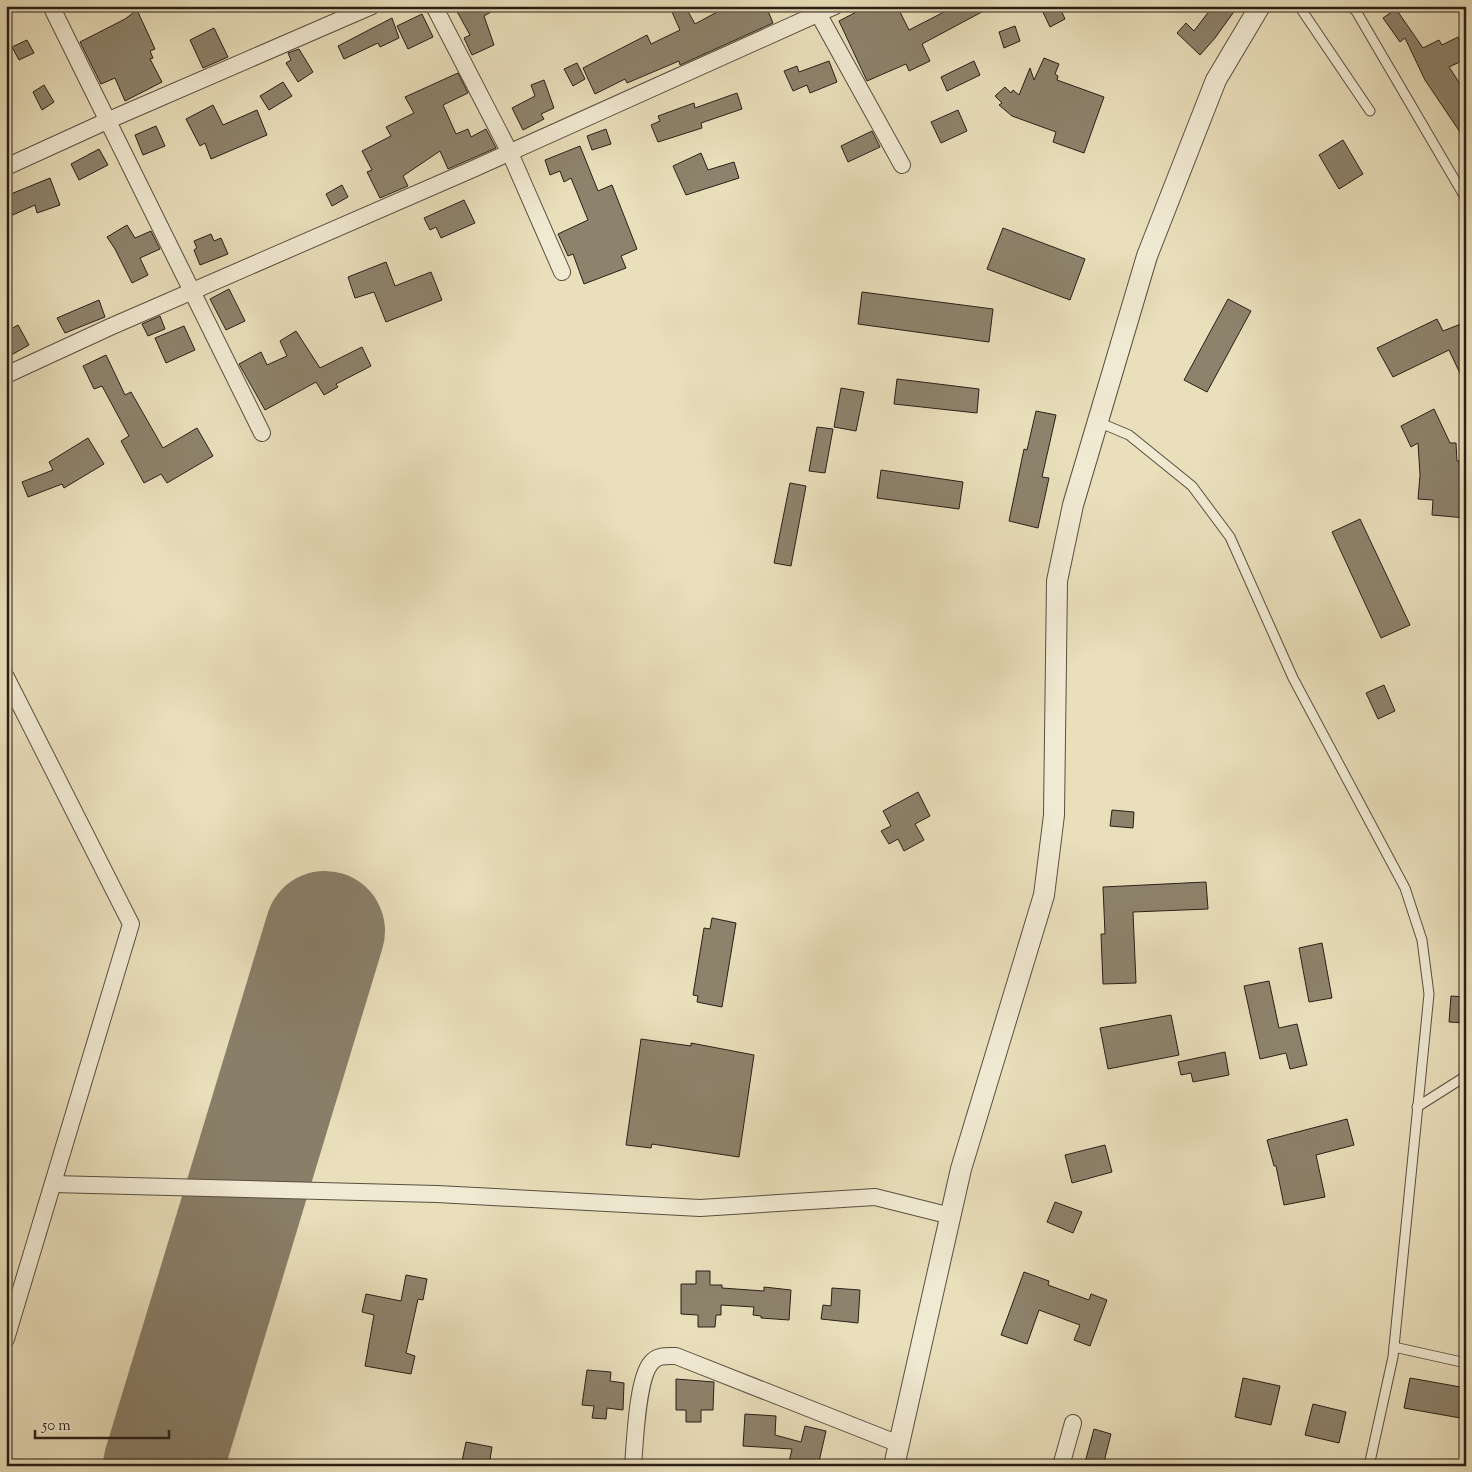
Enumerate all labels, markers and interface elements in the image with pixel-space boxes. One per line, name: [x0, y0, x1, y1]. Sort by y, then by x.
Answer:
scale bar: [35, 1407, 169, 1439]
text: 50 m: [41, 1416, 71, 1437]

